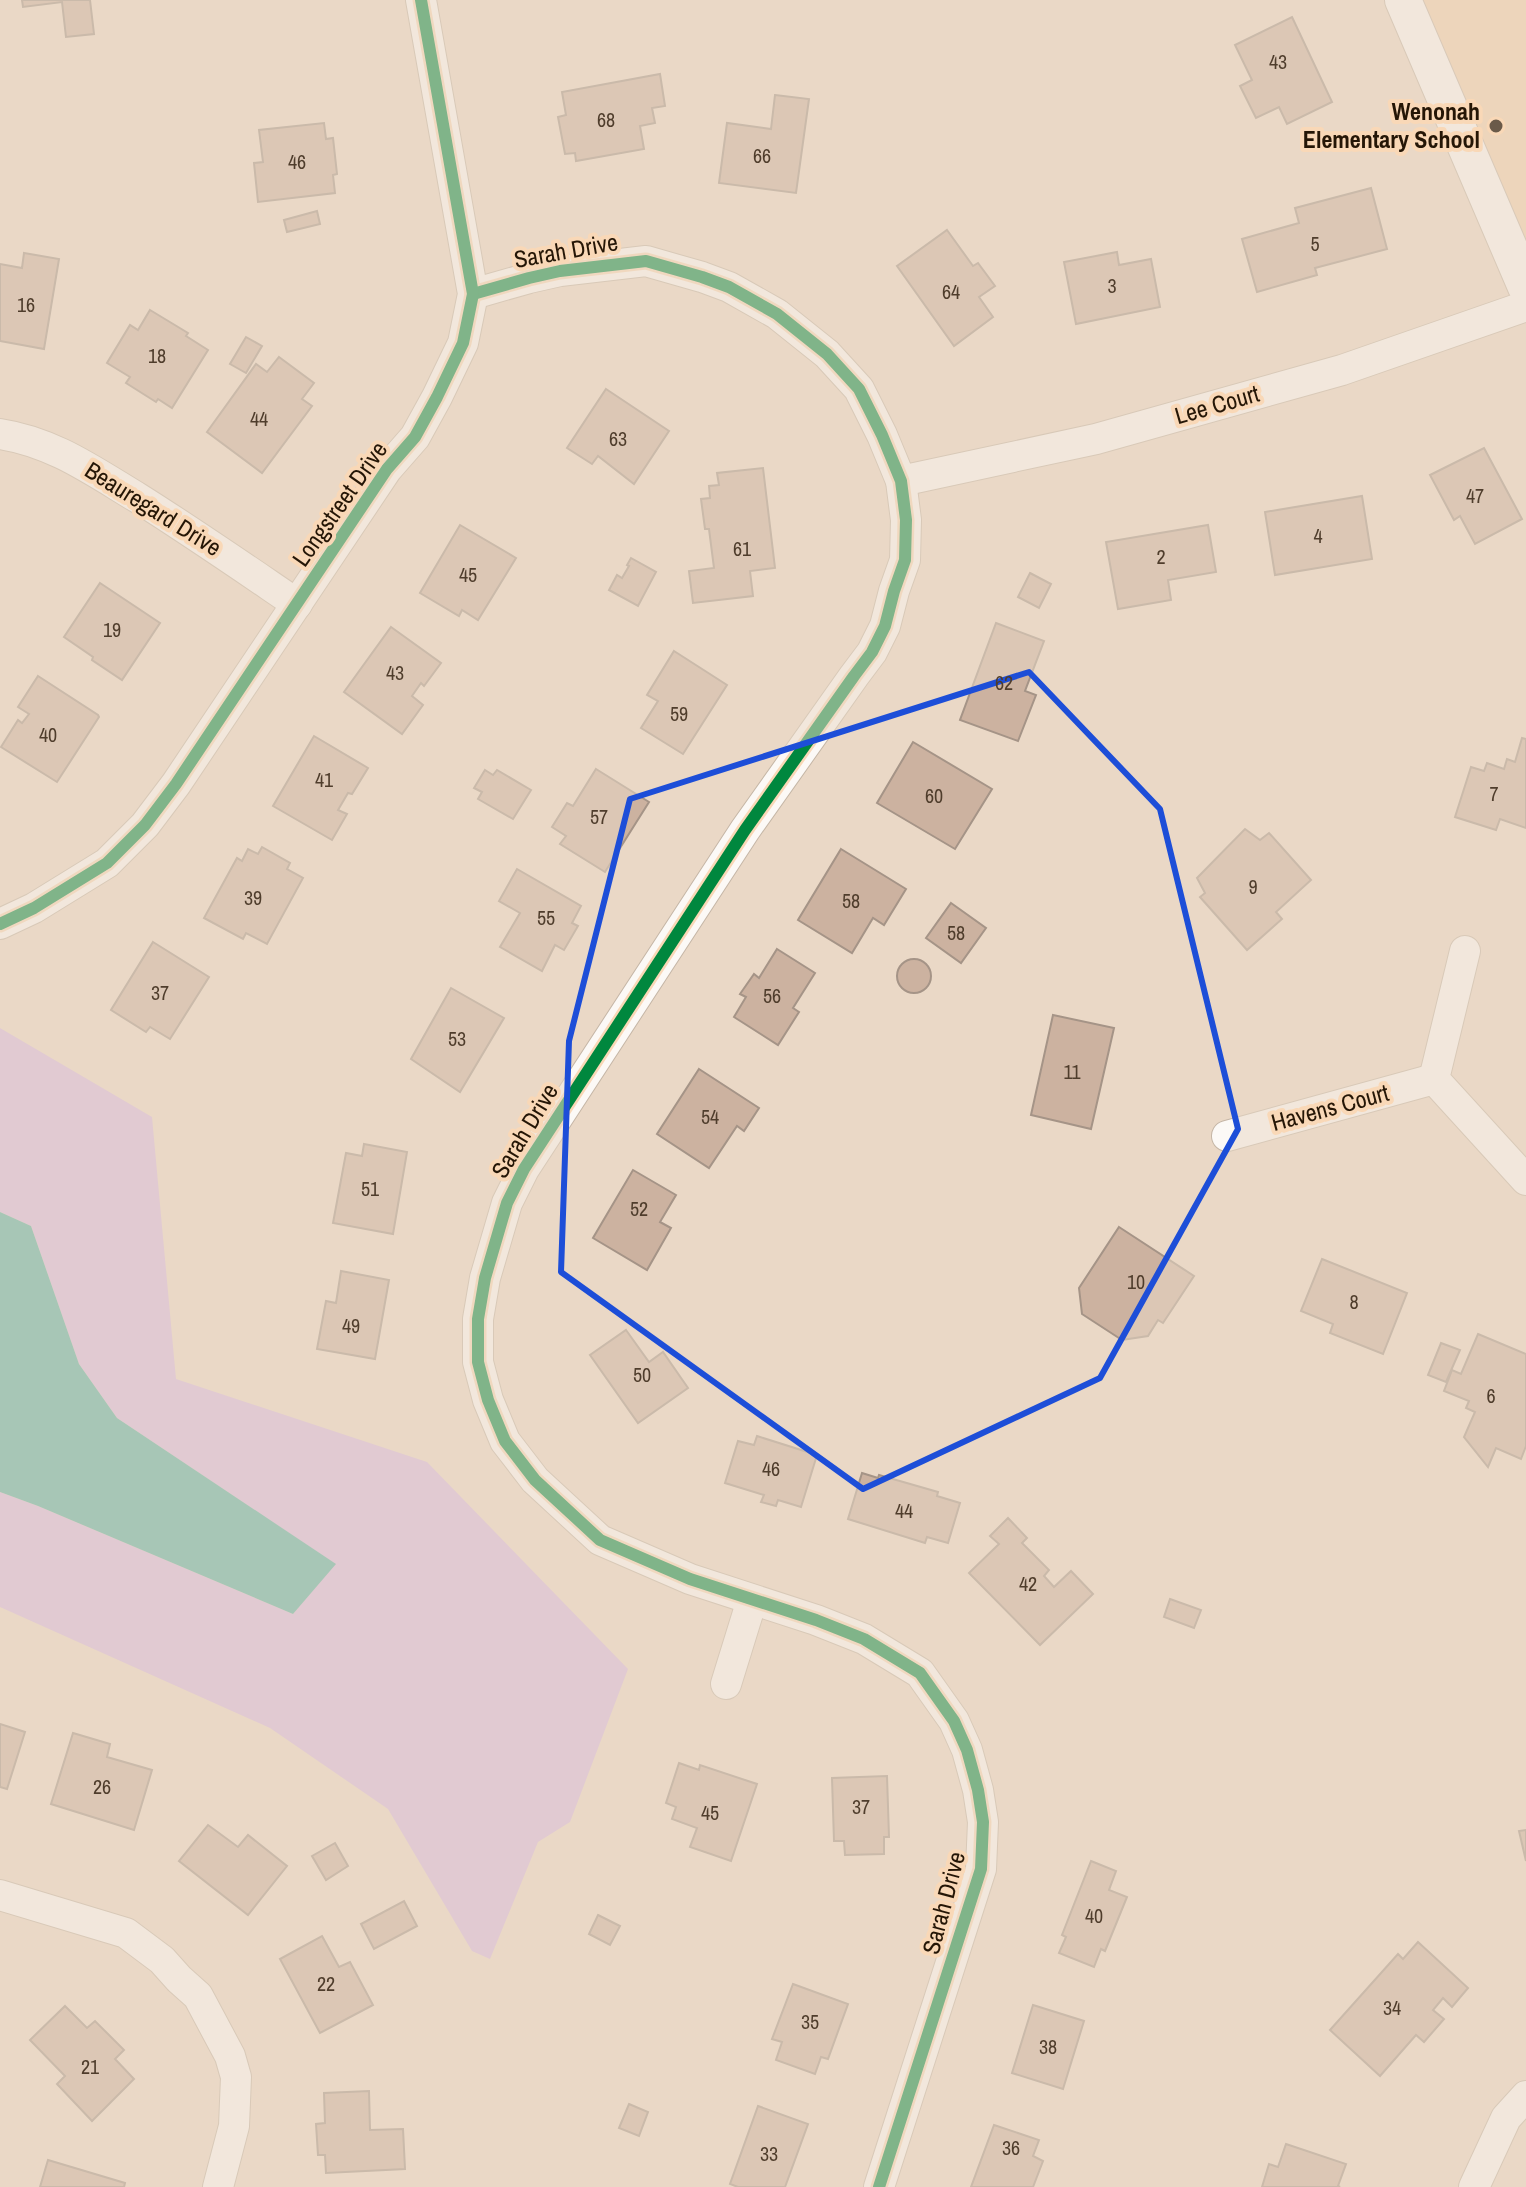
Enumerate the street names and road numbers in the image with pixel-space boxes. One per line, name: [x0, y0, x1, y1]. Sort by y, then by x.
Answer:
street label: Sarah Drive: [511, 225, 620, 275]
street label: Lee Court: [1171, 377, 1263, 431]
street label: Longstreet Drive: [284, 435, 394, 572]
street label: Beauregard Drive: [79, 453, 228, 563]
street label: Havens Court: [1267, 1076, 1392, 1138]
street label: Sarah Drive: [483, 1077, 565, 1184]
street label: Sarah Drive: [914, 1848, 972, 1958]

